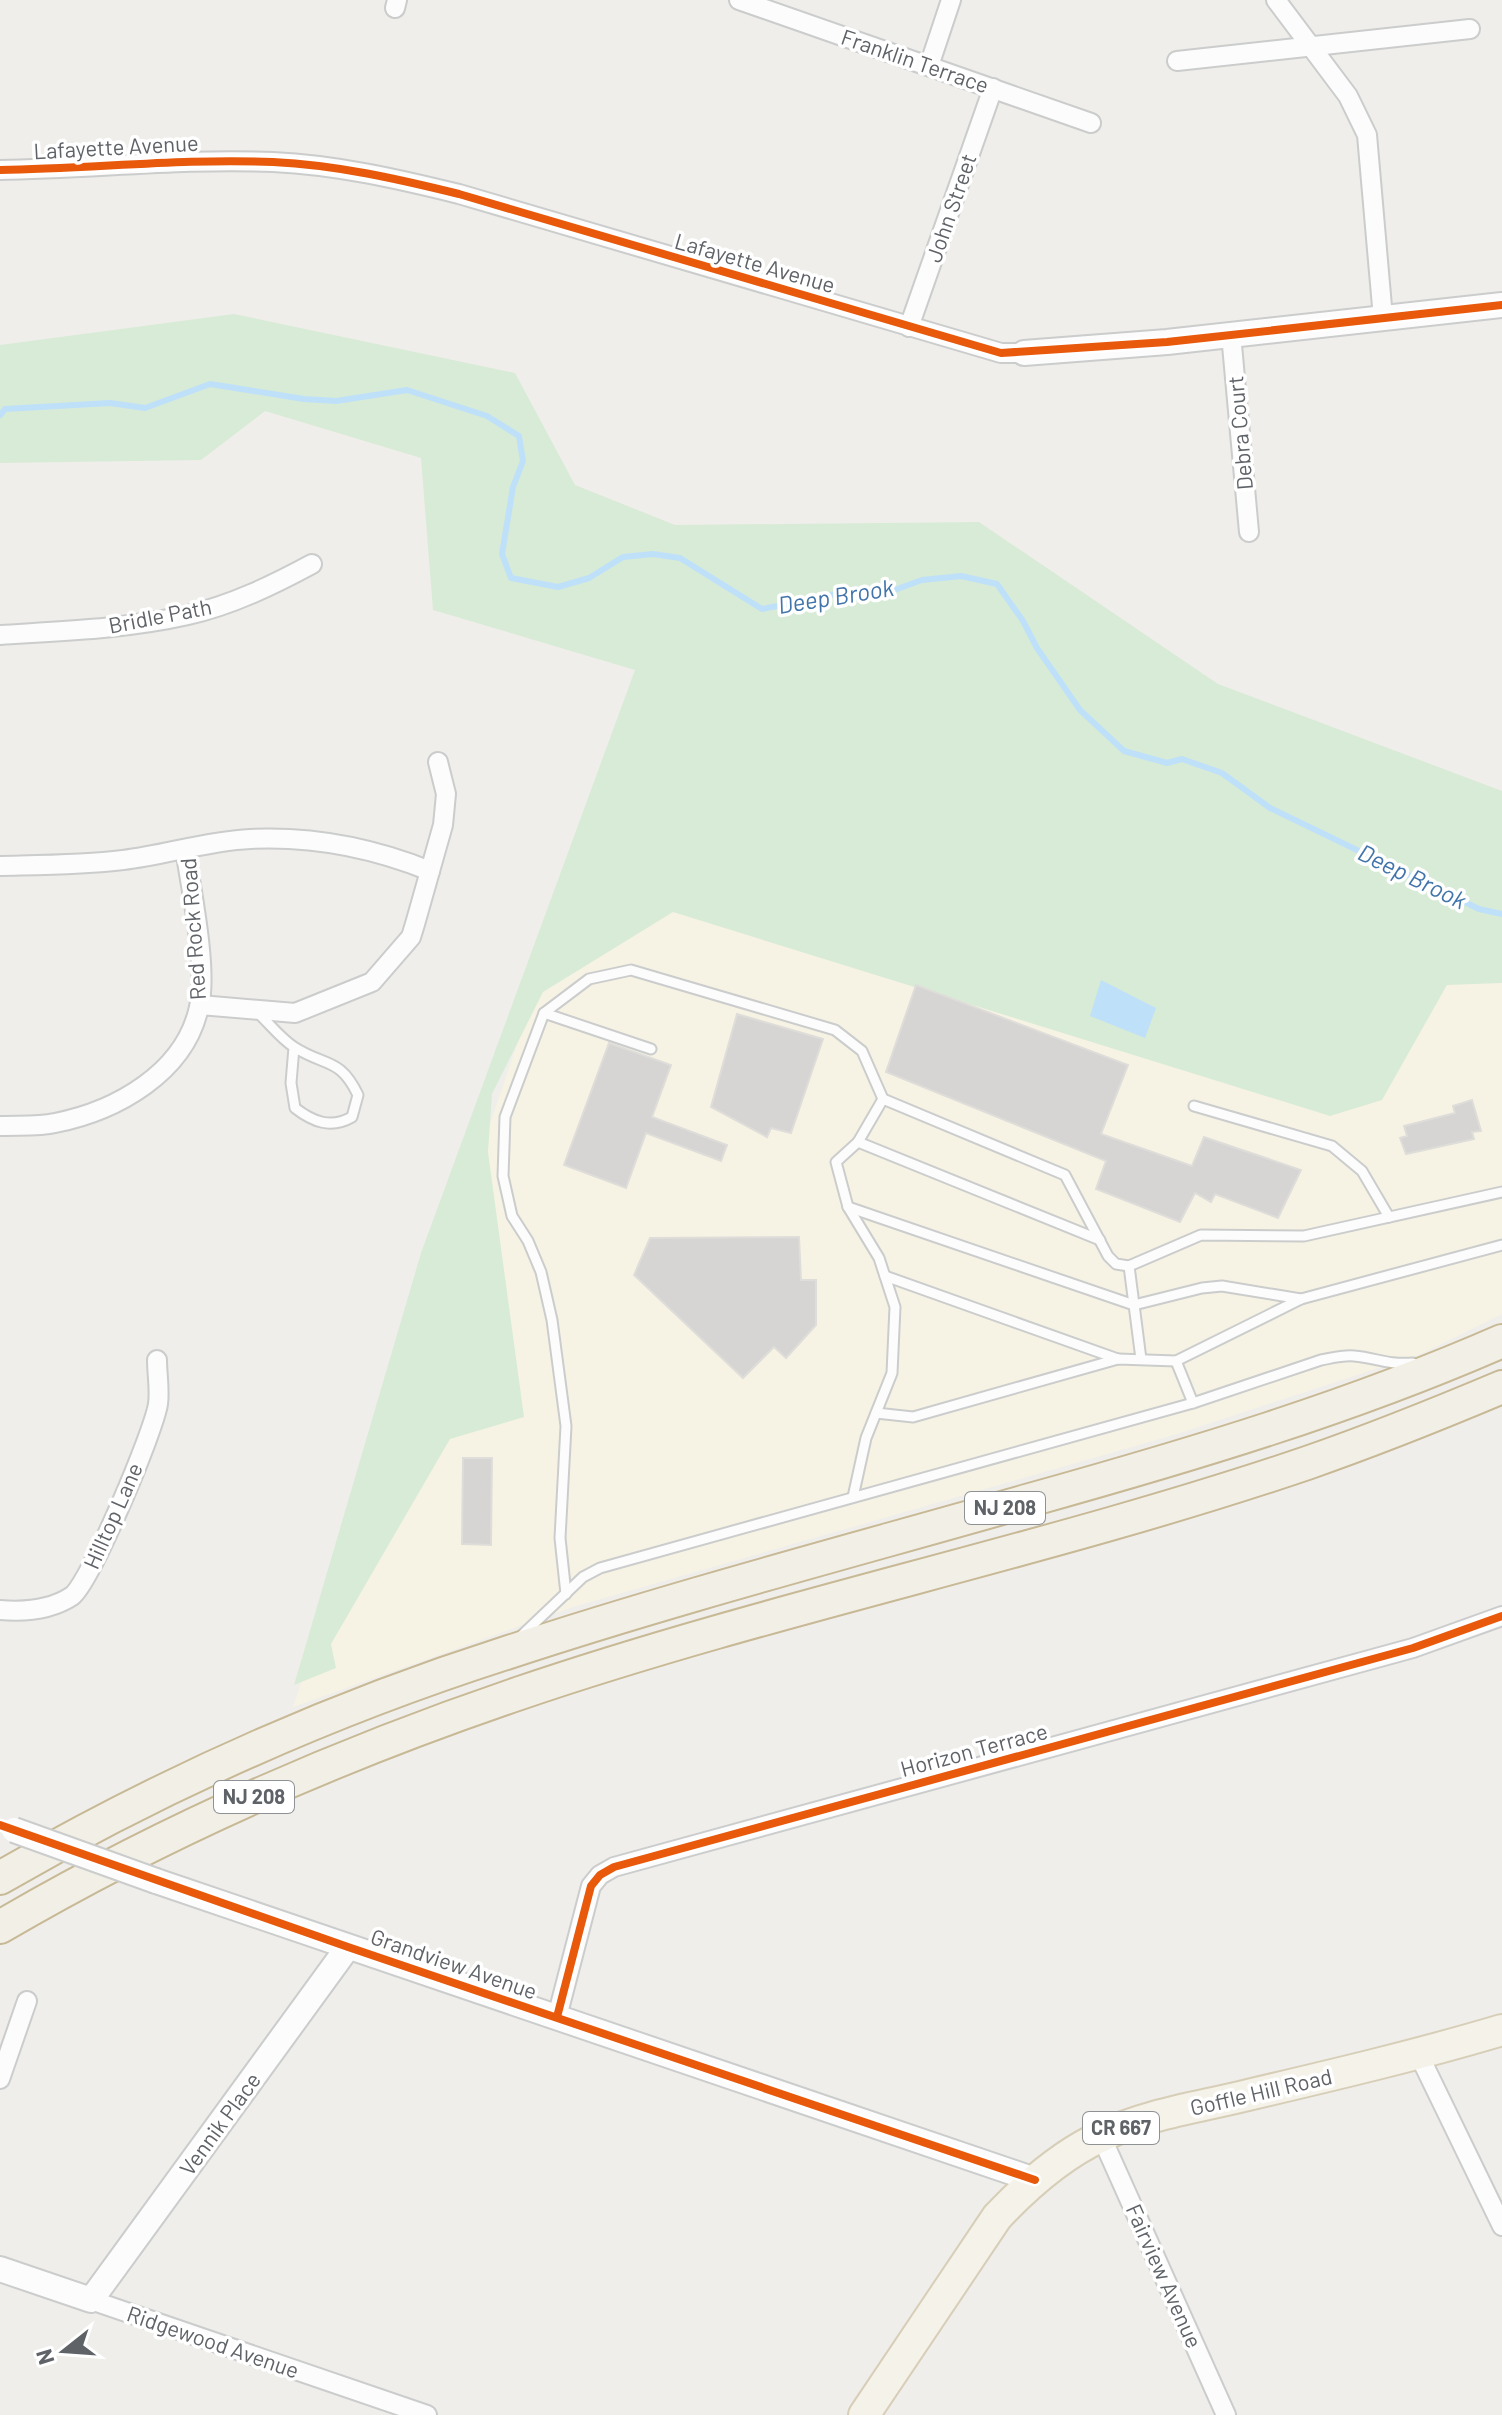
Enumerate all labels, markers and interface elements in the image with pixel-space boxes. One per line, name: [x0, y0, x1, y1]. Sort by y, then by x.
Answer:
street label: Franklin Terrace: [838, 23, 992, 97]
street label: Lafayette Avenue: [33, 129, 199, 163]
street label: John Street: [919, 150, 981, 265]
street label: Lafayette Avenue: [672, 227, 838, 297]
street label: Debra Court: [1221, 375, 1257, 491]
water label: Deep Brook: [776, 572, 896, 619]
street label: Bridle Path: [106, 592, 214, 638]
water label: Deep Brook: [1354, 837, 1472, 914]
street label: Red Rock Road: [174, 857, 210, 1001]
street label: Hilltop Lane: [77, 1458, 147, 1573]
road number: NJ 208: [965, 1492, 1045, 1524]
street label: Horizon Terrace: [897, 1717, 1050, 1781]
road number: NJ 208: [214, 1781, 294, 1813]
street label: Grandview Avenue: [368, 1922, 541, 2004]
street label: Goffle Hill Road: [1187, 2062, 1334, 2120]
street label: Vennik Place: [173, 2067, 265, 2180]
road number: CR 667: [1083, 2112, 1159, 2144]
street label: Fairview Avenue: [1122, 2200, 1208, 2352]
street label: Ridgewood Avenue: [124, 2299, 303, 2383]
north arrow: [24, 2311, 104, 2391]
text: N: [29, 2346, 58, 2368]

